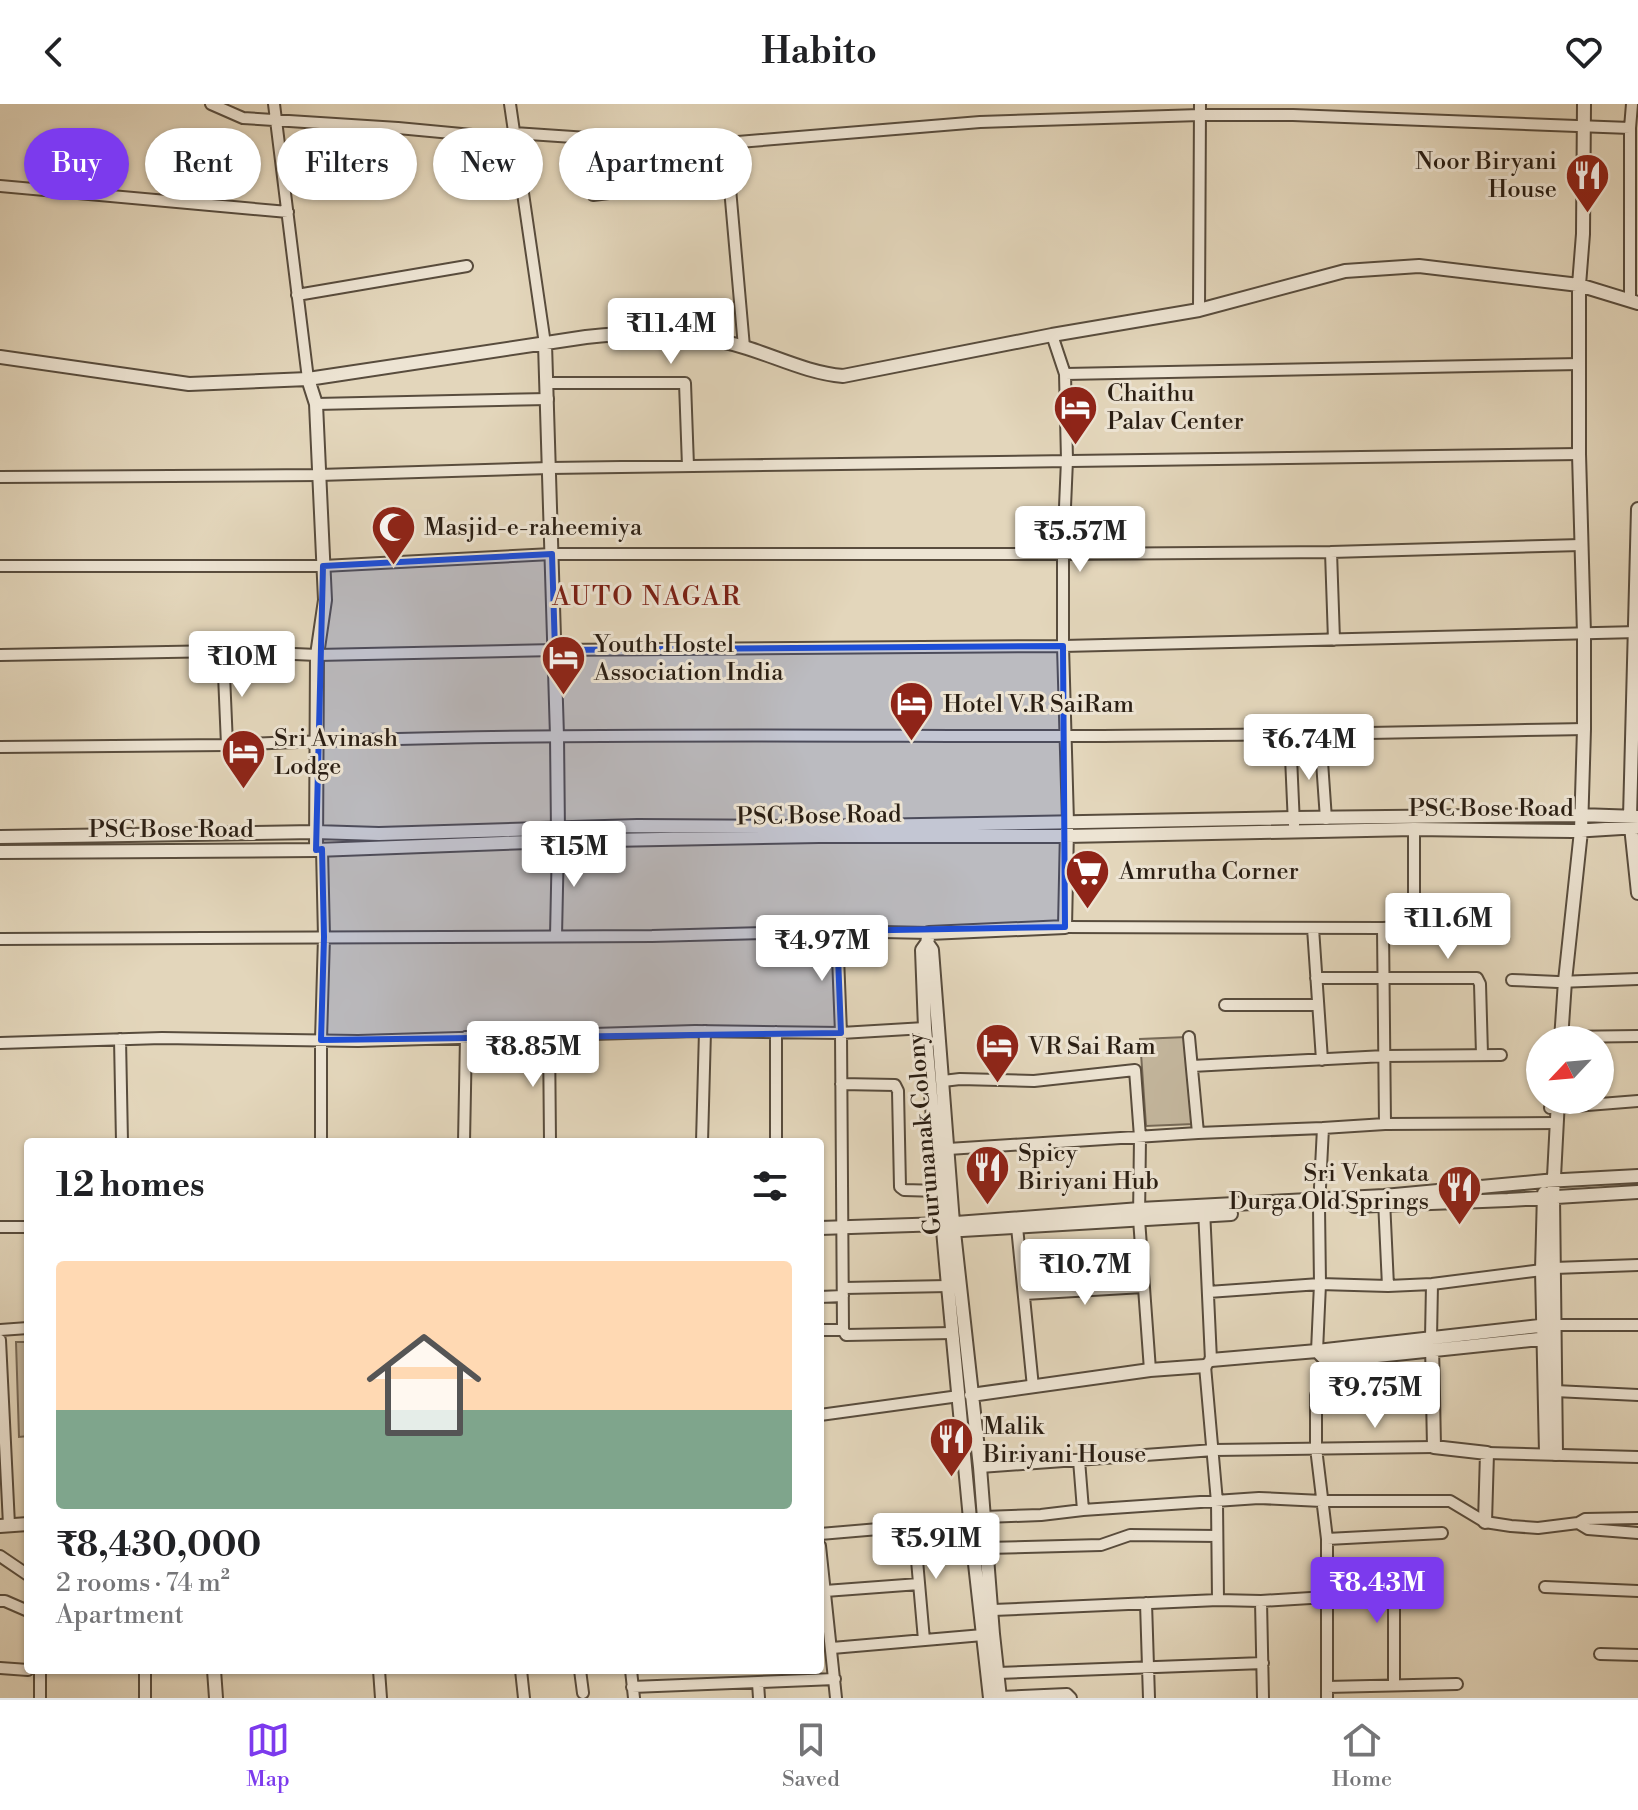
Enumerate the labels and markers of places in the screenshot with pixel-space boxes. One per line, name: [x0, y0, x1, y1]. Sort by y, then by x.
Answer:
place label: Noor Biryani House: [1415, 147, 1557, 205]
restaurant icon: Noor Biryani House: [1564, 151, 1612, 214]
pin: ₹11.4M: [606, 298, 736, 366]
place label: Chaithu Palav Center: [1107, 379, 1244, 437]
hotel icon: Chaithu Palav Center: [1052, 383, 1100, 446]
mosque icon: Masjid-e-raheemiya: [369, 503, 417, 566]
pin: ₹5.57M: [1015, 506, 1145, 574]
place label: Masjid-e-raheemiya: [424, 513, 643, 543]
place label: Youth Hostel Association India: [592, 630, 784, 688]
pin: ₹10M: [195, 631, 289, 699]
hotel icon: Youth Hostel Association India: [539, 634, 587, 697]
hotel icon: Hotel V.R SaiRam: [888, 680, 936, 743]
place label: Hotel V.R SaiRam: [943, 690, 1134, 720]
pin: ₹6.74M: [1244, 714, 1374, 782]
place label: Sri Avinash Lodge: [274, 724, 398, 782]
hotel icon: Sri Avinash Lodge: [219, 728, 267, 791]
pin: ₹15M: [527, 821, 621, 889]
supermarket icon: Amrutha Corner: [1064, 847, 1112, 910]
place label: Amrutha Corner: [1118, 857, 1299, 887]
pin: ₹11.6M: [1383, 893, 1513, 961]
pin: ₹4.97M: [757, 915, 887, 983]
pin: ₹8.85M: [468, 1021, 598, 1089]
hotel icon: VR Sai Ram: [973, 1022, 1021, 1085]
place label: VR Sai Ram: [1027, 1032, 1156, 1062]
place label: Spicy Biriyani Hub: [1017, 1139, 1159, 1197]
restaurant icon: Spicy Biriyani Hub: [963, 1143, 1011, 1206]
place label: Sri Venkata Durga Old Springs: [1229, 1159, 1430, 1217]
restaurant icon: Sri Venkata Durga Old Springs: [1436, 1163, 1484, 1226]
pin: ₹10.7M: [1020, 1239, 1150, 1307]
pin: ₹9.75M: [1310, 1362, 1440, 1430]
place label: Malik Biriyani House: [982, 1412, 1146, 1470]
restaurant icon: Malik Biriyani House: [928, 1416, 976, 1479]
pin: ₹5.91M: [871, 1513, 1001, 1581]
pin: ₹8.43M: [1312, 1557, 1442, 1625]

